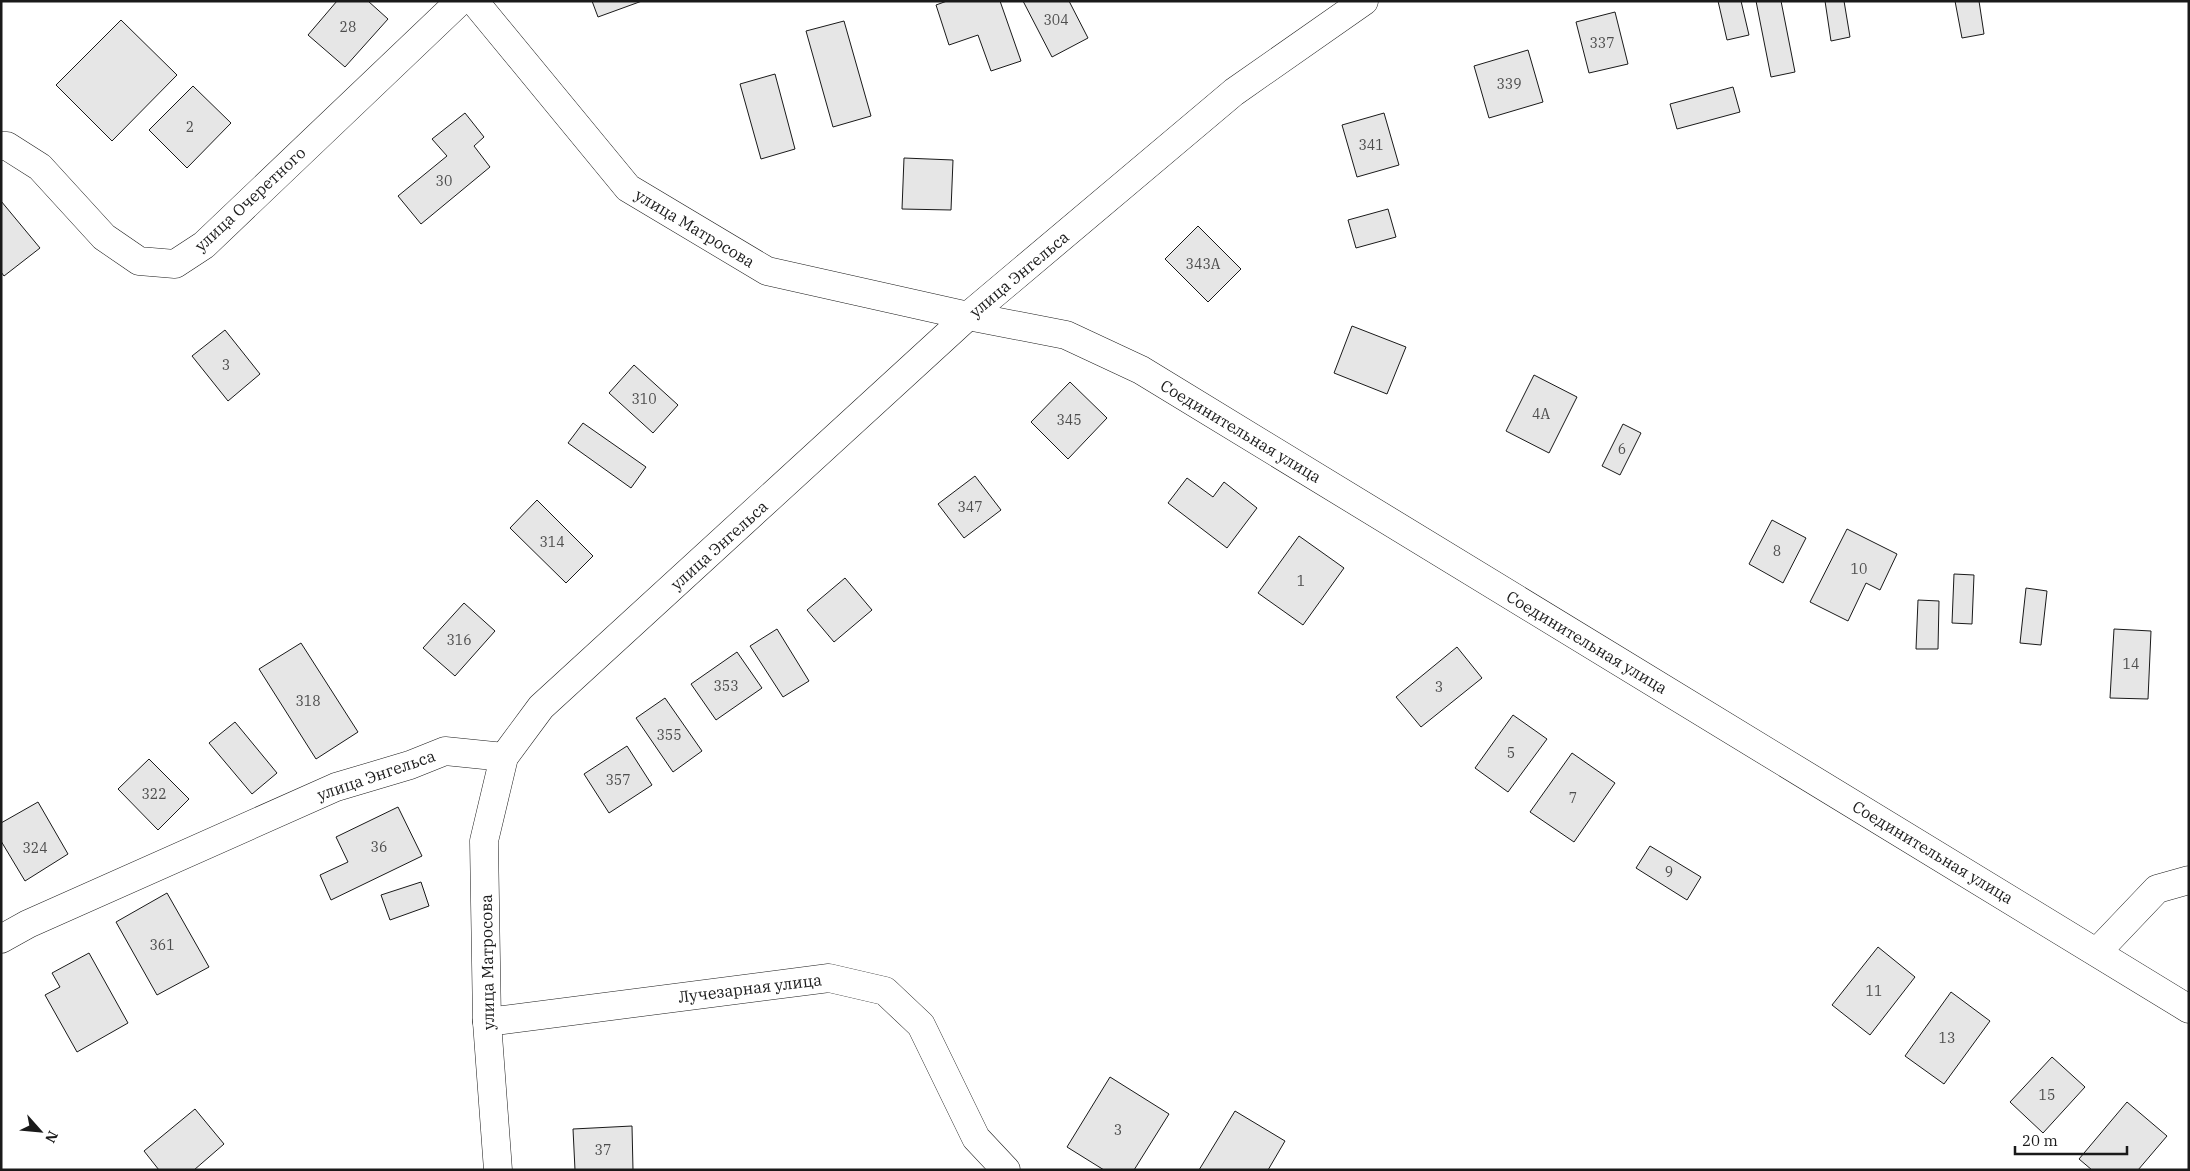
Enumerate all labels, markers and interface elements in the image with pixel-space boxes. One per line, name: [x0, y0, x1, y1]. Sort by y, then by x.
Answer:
house number: 304: [1043, 11, 1069, 29]
house number: 28: [340, 18, 356, 36]
house number: 337: [1589, 34, 1615, 52]
house number: 339: [1496, 75, 1522, 93]
house number: 2: [186, 118, 194, 136]
house number: 341: [1358, 136, 1384, 154]
street label: улица Очеретного: [190, 142, 310, 256]
house number: 30: [436, 172, 452, 190]
street label: улица Матросова: [632, 184, 759, 272]
street label: улица Энгельса: [965, 226, 1073, 321]
house number: 343А: [1186, 255, 1221, 273]
house number: 3: [222, 356, 230, 374]
street label: Соединительная улица: [1157, 375, 1325, 487]
house number: 310: [631, 390, 657, 408]
house number: 4А: [1532, 405, 1550, 423]
house number: 345: [1056, 411, 1082, 429]
house number: 6: [1618, 440, 1626, 458]
street label: улица Энгельса: [666, 496, 772, 594]
house number: 347: [957, 498, 983, 516]
house number: 314: [539, 533, 565, 551]
house number: 8: [1773, 542, 1781, 560]
house number: 10: [1851, 560, 1867, 578]
house number: 1: [1297, 572, 1305, 590]
street label: Соединительная улица: [1503, 586, 1671, 698]
house number: 316: [446, 631, 472, 649]
house number: 14: [2123, 655, 2139, 673]
house number: 353: [713, 677, 739, 695]
house number: 3: [1435, 678, 1443, 696]
house number: 318: [295, 692, 321, 710]
house number: 355: [656, 726, 682, 744]
house number: 5: [1507, 744, 1515, 762]
street label: улица Энгельса: [314, 745, 438, 805]
house number: 357: [605, 771, 631, 789]
house number: 322: [141, 785, 167, 803]
house number: 7: [1569, 789, 1577, 807]
street label: Соединительная улица: [1849, 796, 2017, 908]
house number: 36: [371, 838, 387, 856]
house number: 324: [22, 839, 48, 857]
house number: 9: [1665, 863, 1673, 881]
street label: улица Матросова: [476, 894, 498, 1030]
house number: 361: [149, 936, 175, 954]
street label: Лучезарная улица: [677, 969, 823, 1007]
house number: 11: [1866, 982, 1882, 1000]
house number: 13: [1939, 1029, 1955, 1047]
house number: 15: [2039, 1086, 2055, 1104]
north arrow: [15, 1106, 65, 1156]
house number: 3: [1114, 1121, 1122, 1139]
scale bar: [2015, 1124, 2128, 1156]
text: N: [41, 1128, 62, 1146]
text: 20 m: [2022, 1131, 2058, 1150]
house number: 37: [595, 1141, 611, 1159]

